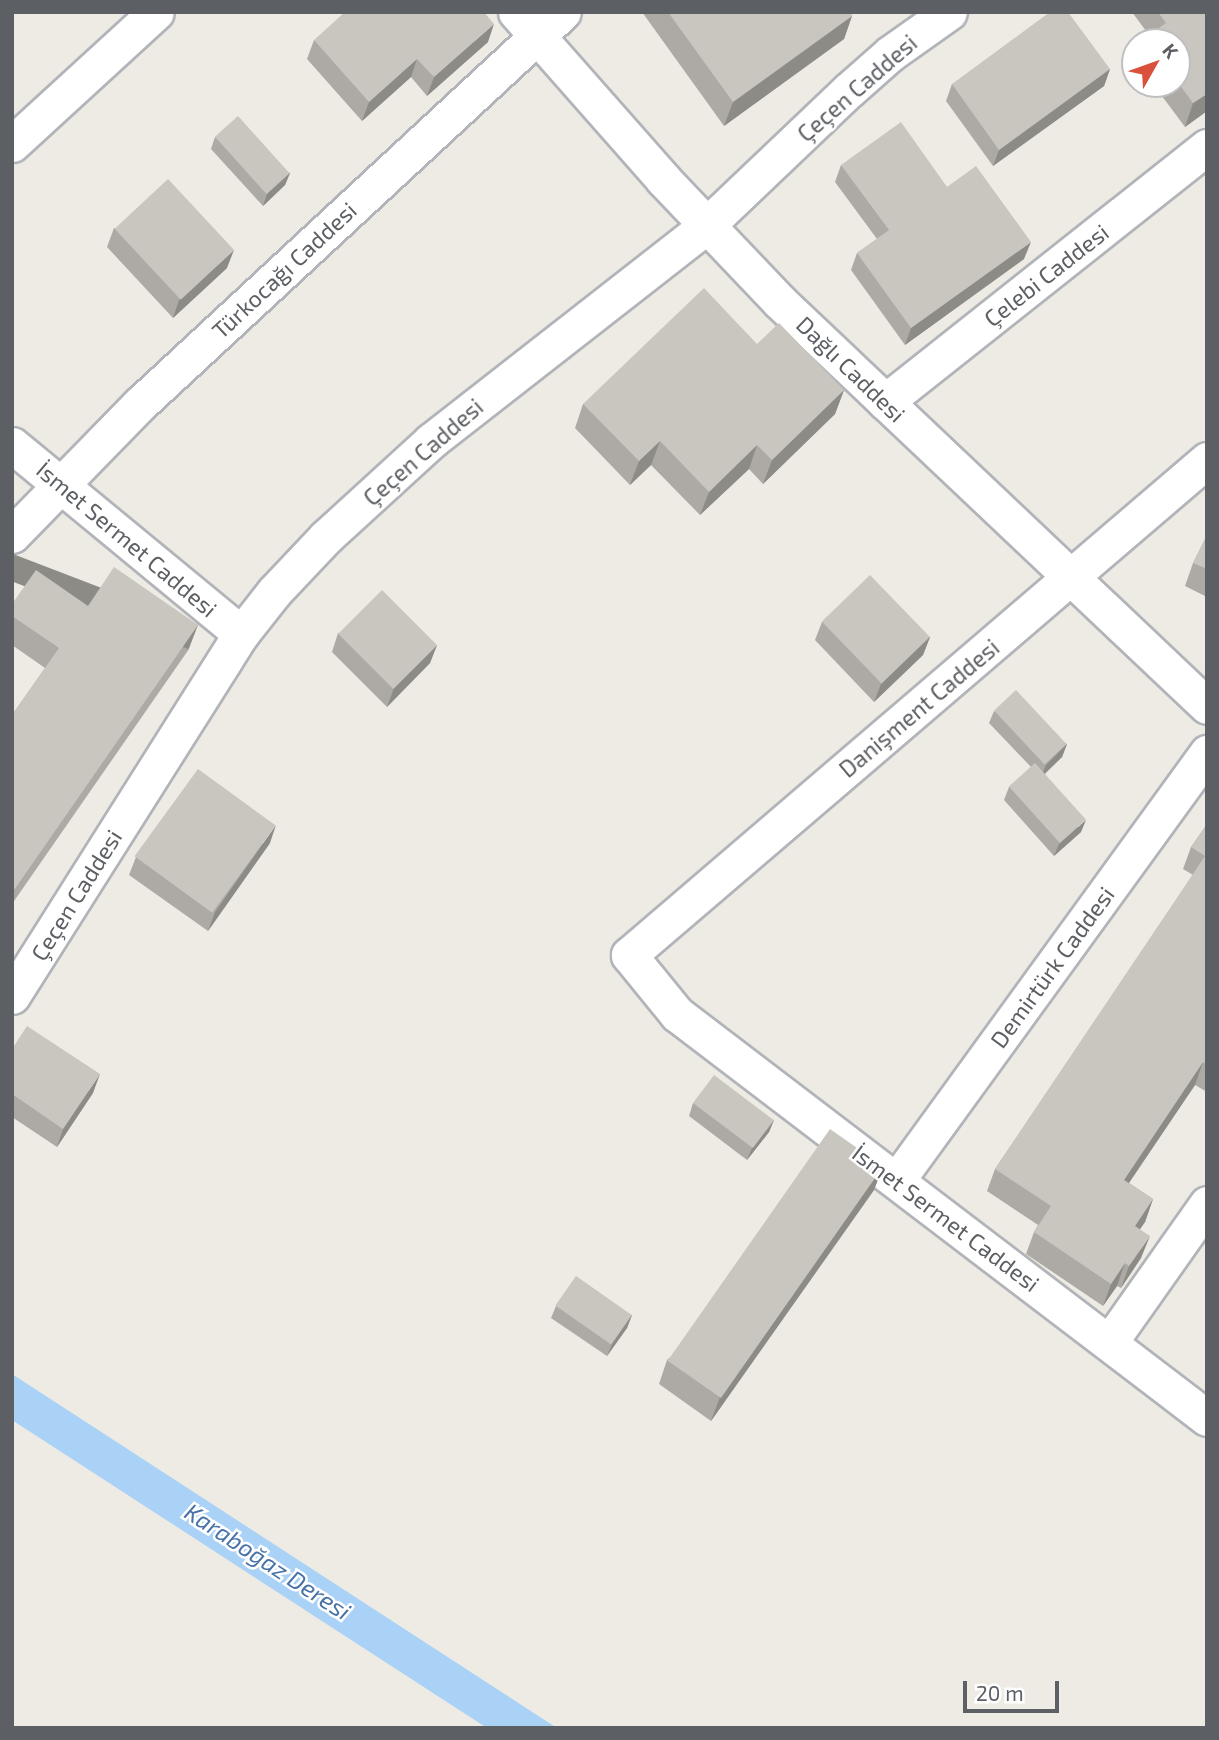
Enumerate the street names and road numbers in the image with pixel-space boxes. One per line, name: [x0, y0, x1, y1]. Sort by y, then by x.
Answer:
street label: Çeçen Caddesi: [792, 29, 922, 147]
street label: Türkocağı Caddesi: [206, 196, 362, 344]
street label: Çelebi Caddesi: [978, 218, 1114, 332]
street label: Dağlı Caddesi: [791, 310, 911, 428]
street label: Çeçen Caddesi: [358, 393, 488, 511]
street label: İsmet Sermet Caddesi: [31, 456, 223, 622]
street label: Danişment Caddesi: [833, 633, 1005, 783]
street label: Çeçen Caddesi: [25, 824, 127, 966]
street label: Demirtürk Caddesi: [984, 881, 1120, 1053]
street label: İsmet Sermet Caddesi: [847, 1139, 1045, 1297]

